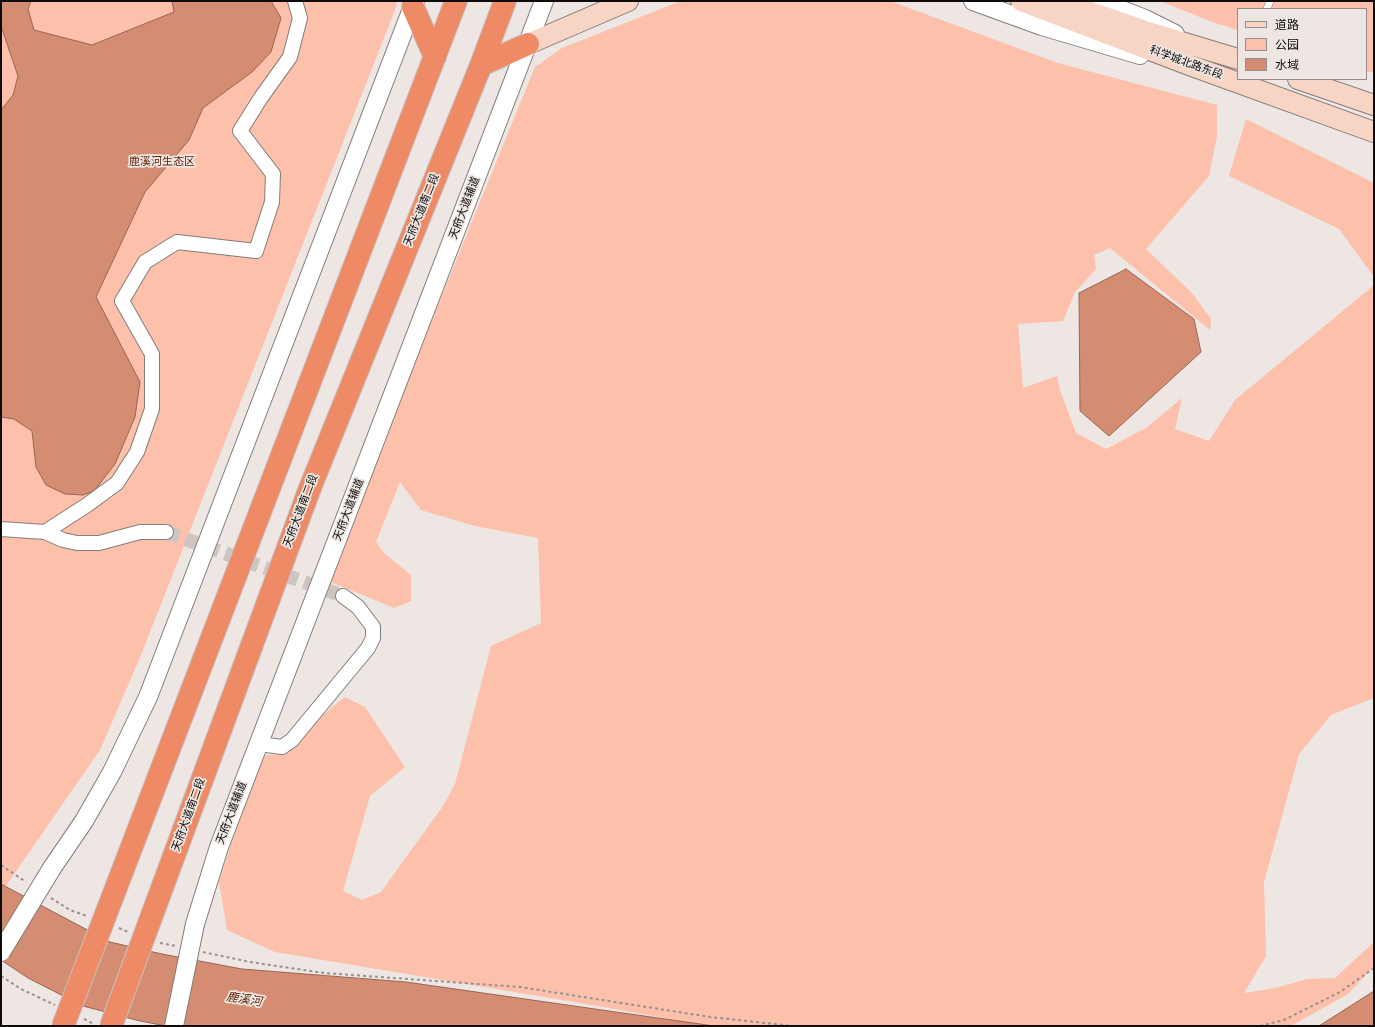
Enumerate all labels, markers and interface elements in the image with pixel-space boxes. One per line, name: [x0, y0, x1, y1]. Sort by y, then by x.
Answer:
legend: [1237, 8, 1367, 80]
text: 道路: [1275, 16, 1299, 33]
text: 公园: [1275, 36, 1299, 53]
street label: 科学城北路东段: [1148, 44, 1224, 82]
text: 水域: [1275, 56, 1299, 73]
park label: 鹿溪河生态区: [129, 155, 195, 169]
street label: 天府大道南二段: [401, 172, 443, 248]
street label: 天府大道辅道: [447, 175, 483, 241]
street label: 天府大道南二段: [281, 473, 321, 549]
street label: 天府大道辅道: [331, 477, 367, 543]
street label: 天府大道南二段: [170, 777, 208, 853]
street label: 天府大道辅道: [214, 780, 250, 846]
water label: 鹿溪河: [225, 990, 263, 1010]

